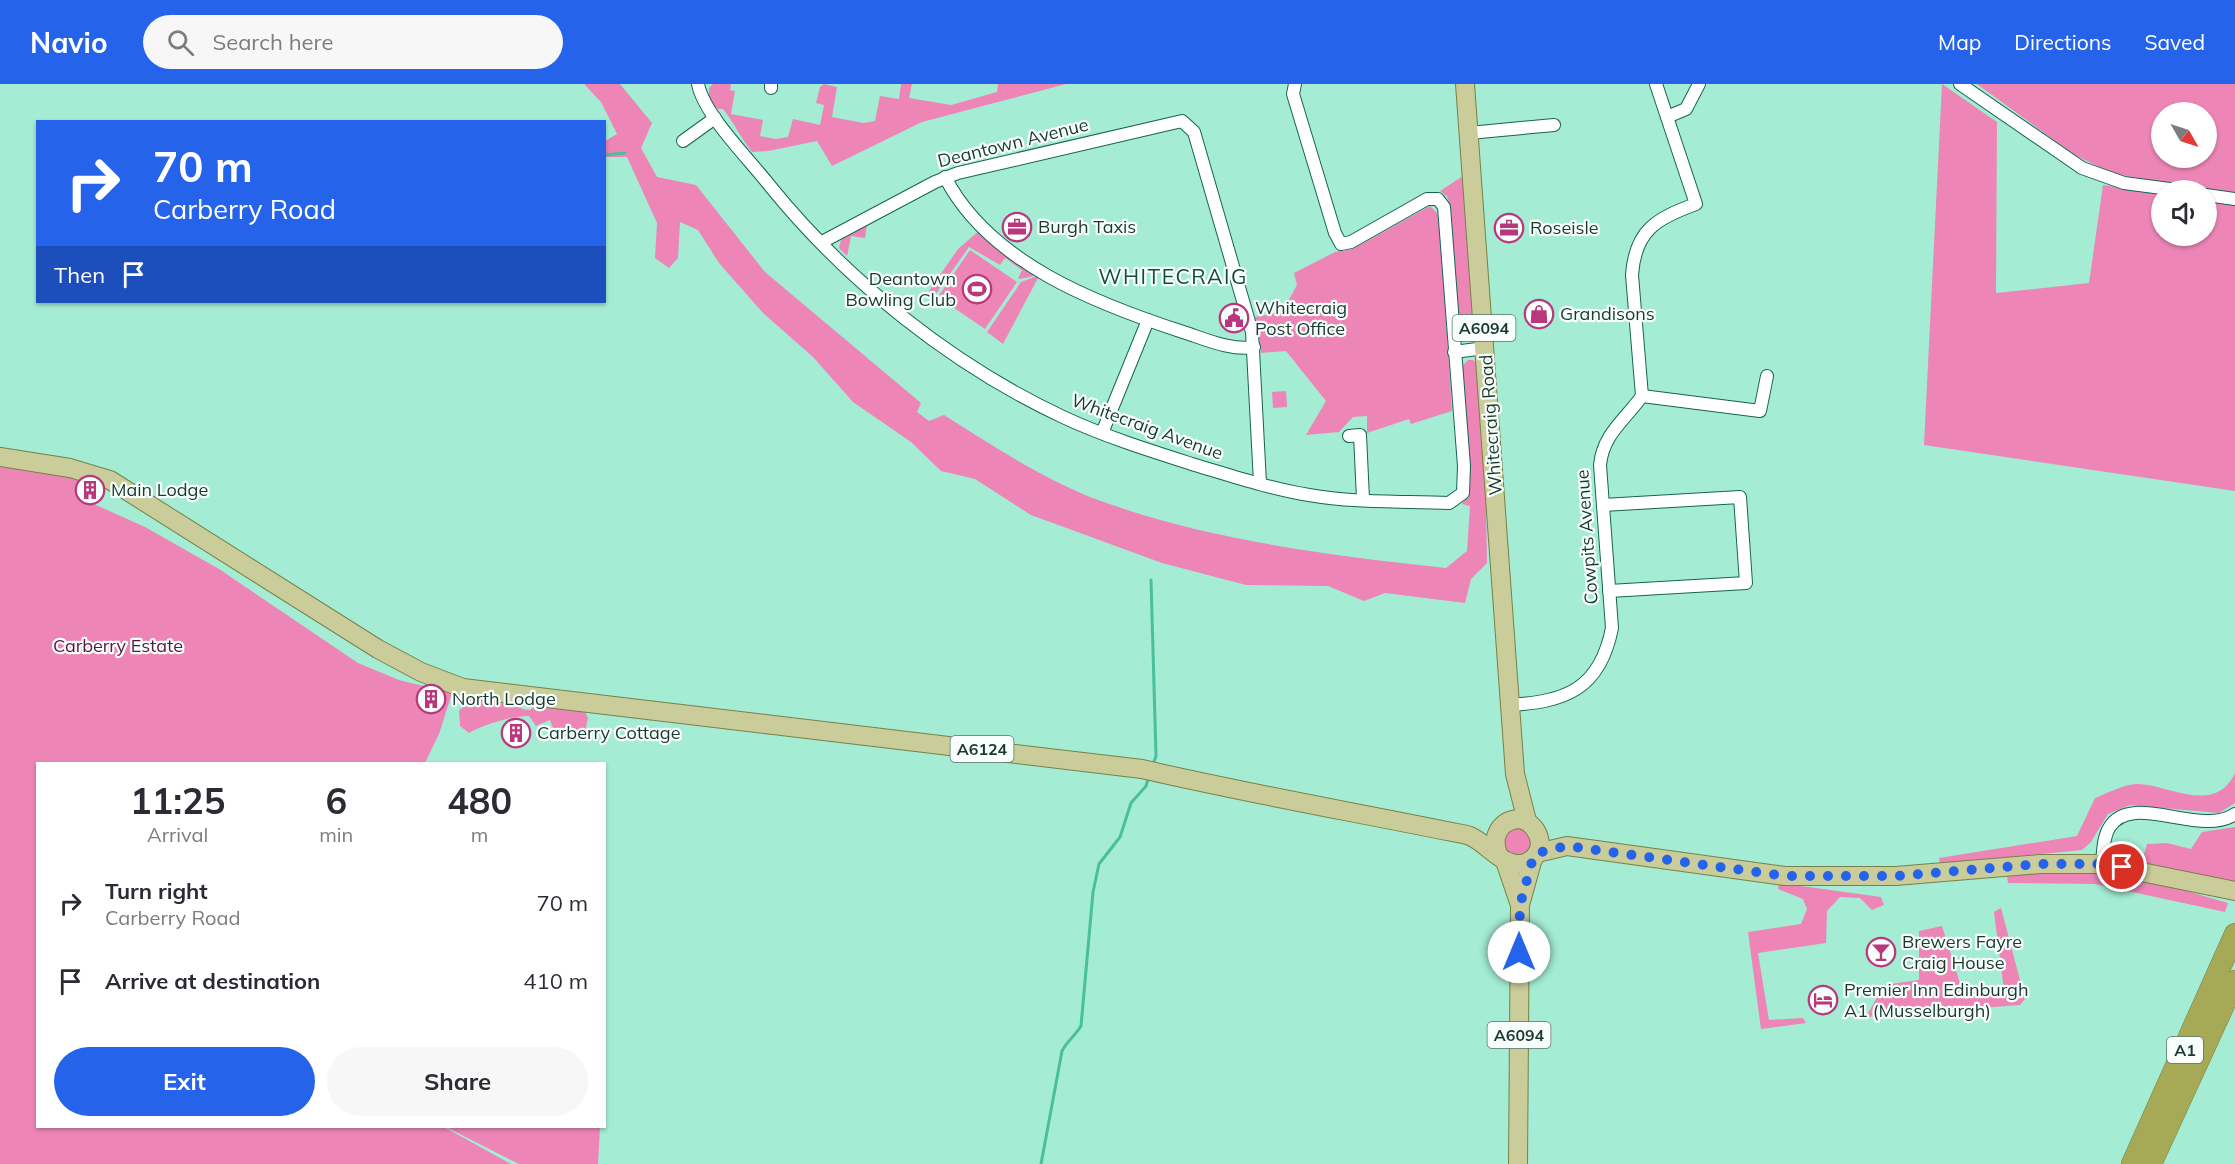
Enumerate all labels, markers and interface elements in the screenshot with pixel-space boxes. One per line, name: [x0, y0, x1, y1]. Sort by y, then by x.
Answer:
search box: [143, 15, 563, 69]
text: Navio: [30, 25, 107, 60]
icon: search: [164, 26, 197, 59]
text: Search here: [212, 28, 333, 56]
text: Map: [1938, 29, 1981, 55]
text: Directions: [2014, 29, 2111, 55]
text: Saved: [2144, 29, 2205, 55]
north arrow: [2151, 102, 2217, 168]
map controls: [2151, 102, 2217, 246]
street label: Deantown Avenue: [935, 113, 1091, 172]
text: 70 m: [153, 140, 253, 193]
icon: right: [54, 144, 132, 222]
button: sound: [2151, 180, 2217, 246]
text: Carberry Road: [153, 192, 336, 226]
office icon: Burgh Taxis: [1001, 211, 1033, 243]
office icon: Roseisle: [1493, 212, 1525, 244]
place label: Burgh Taxis: [1038, 215, 1136, 238]
place label: Roseisle: [1530, 216, 1599, 239]
icon: arrive: [117, 258, 150, 291]
text: Then: [54, 261, 105, 289]
district label: WHITECRAIG: [1098, 263, 1248, 289]
place label: Deantown Bowling Club: [846, 267, 956, 311]
sports icon: Deantown Bowling Club: [961, 273, 993, 305]
place label: Whitecraig Post Office: [1255, 296, 1347, 340]
shop icon: Grandisons: [1523, 298, 1555, 330]
public building icon: Whitecraig Post Office: [1218, 302, 1250, 334]
place label: Grandisons: [1560, 302, 1655, 325]
road number: A6094: [1452, 315, 1516, 341]
street label: Whitecraig Road: [1474, 354, 1507, 496]
street label: Whitecraig Avenue: [1068, 388, 1226, 465]
street label: Cowpits Avenue: [1570, 469, 1603, 605]
building icon: Main Lodge: [74, 474, 106, 506]
place label: Main Lodge: [111, 478, 208, 501]
park label: Carberry Estate: [53, 634, 183, 657]
building icon: North Lodge: [415, 683, 447, 715]
place label: North Lodge: [452, 687, 556, 710]
building icon: Carberry Cottage: [500, 717, 532, 749]
place label: Carberry Cottage: [537, 721, 681, 744]
road number: A6124: [950, 736, 1014, 762]
text: 11:25: [130, 778, 225, 823]
text: 6: [325, 778, 347, 823]
text: 480: [447, 778, 512, 823]
text: Arrival: [147, 822, 208, 847]
text: min: [319, 822, 353, 847]
text: m: [471, 822, 488, 847]
pin: [2096, 841, 2147, 892]
icon: arrive: [2105, 850, 2138, 883]
text: Turn right: [105, 877, 208, 905]
icon: right: [54, 887, 87, 920]
text: 70 m: [537, 889, 588, 917]
text: Carberry Road: [105, 905, 240, 930]
position arrow: [1487, 920, 1551, 984]
place label: Brewers Fayre Craig House: [1902, 930, 2022, 974]
bar icon: Brewers Fayre Craig House: [1865, 936, 1897, 968]
icon: arrive: [54, 965, 87, 998]
text: Arrive at destination: [105, 967, 320, 995]
text: 410 m: [523, 967, 588, 995]
place label: Premier Inn Edinburgh A1 (Musselburgh): [1844, 978, 2028, 1022]
hotel icon: Premier Inn Edinburgh A1 (Musselburgh): [1807, 984, 1839, 1016]
road number: A6094: [1488, 1022, 1550, 1048]
road number: A1: [2167, 1037, 2203, 1063]
button: Exit: [54, 1047, 315, 1116]
button: Share: [327, 1047, 588, 1116]

